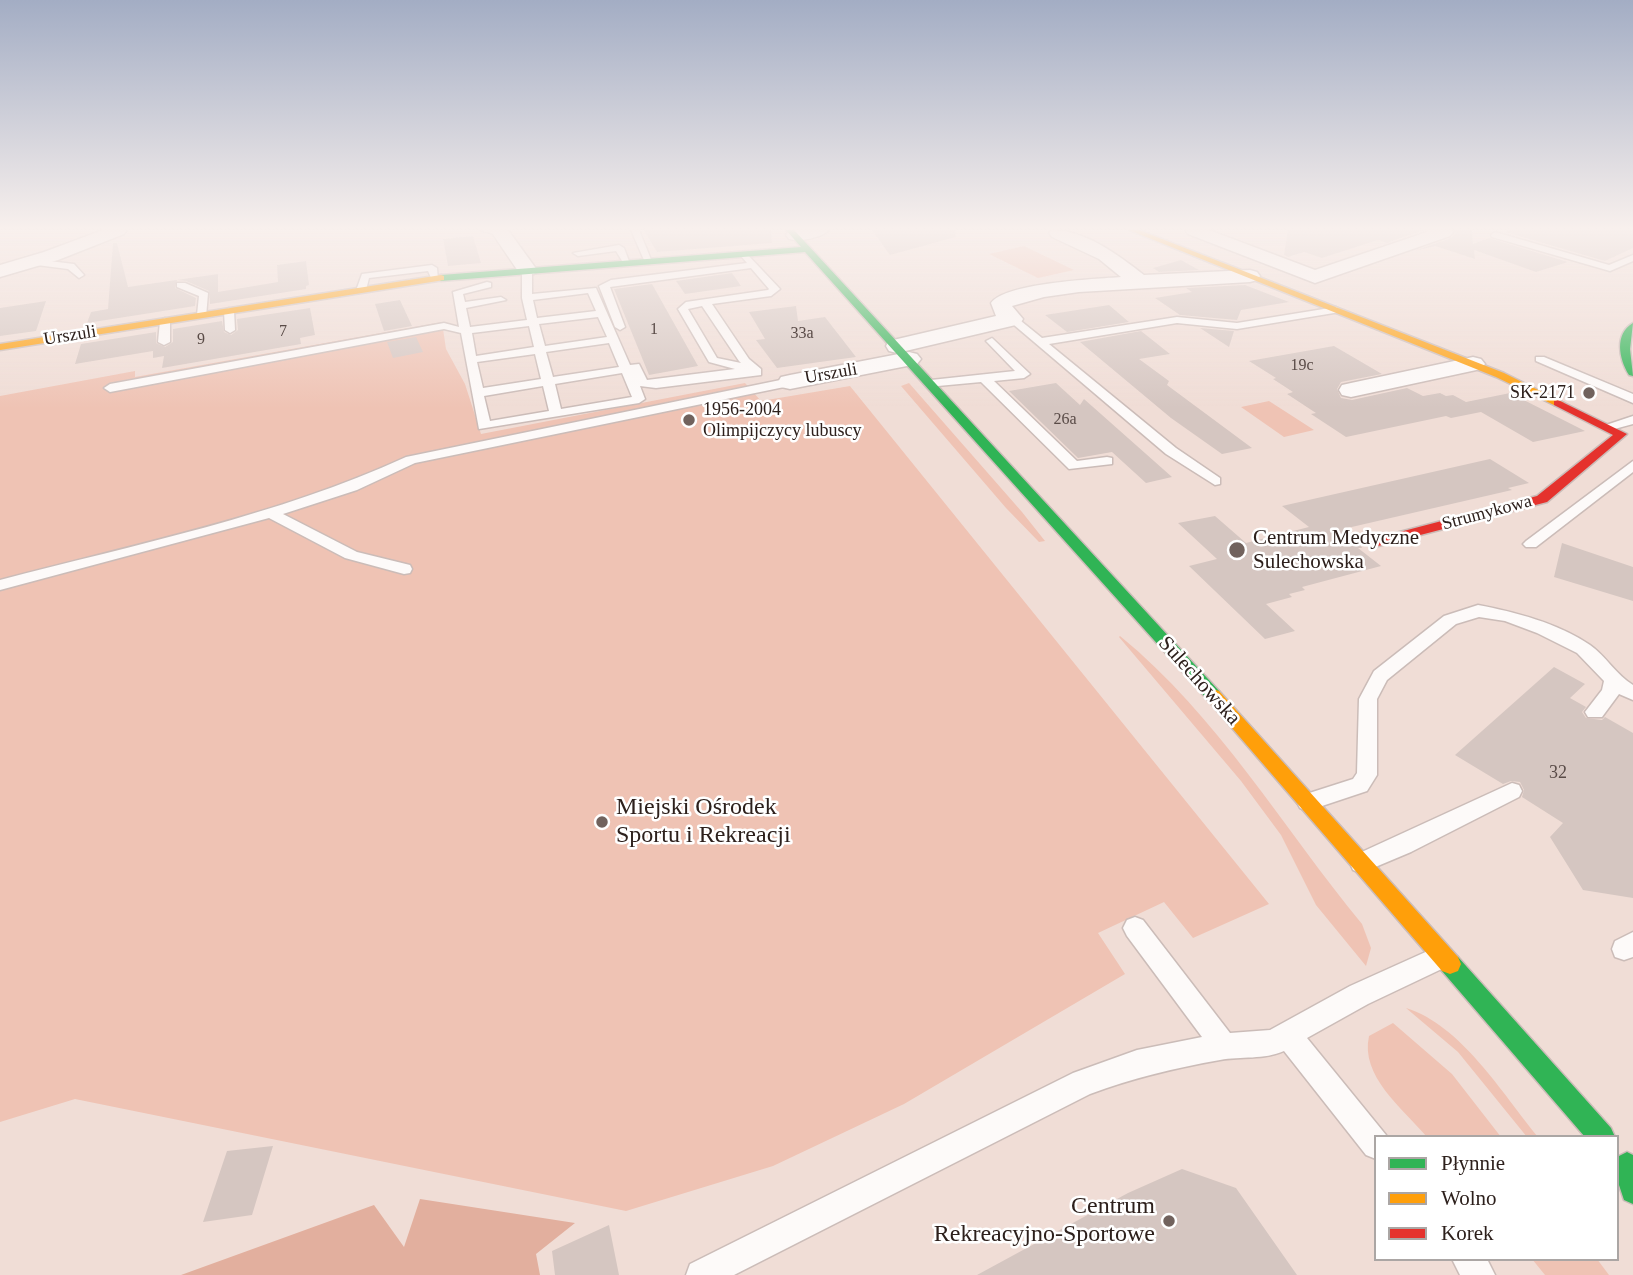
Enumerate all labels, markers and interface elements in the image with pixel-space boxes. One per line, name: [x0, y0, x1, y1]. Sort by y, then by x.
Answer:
house number: 1: [650, 320, 658, 340]
street label: Urszuli: [42, 321, 98, 351]
house number: 7: [279, 322, 287, 342]
house number: 33a: [790, 324, 814, 344]
house number: 9: [197, 330, 205, 350]
house number: 19c: [1290, 356, 1314, 376]
street label: Urszuli: [803, 359, 859, 389]
place label: SK-2171: [1510, 382, 1575, 404]
marker: SK-2171: [1581, 385, 1597, 401]
place label: 1956-2004 Olimpijczycy lubuscy: [703, 399, 861, 442]
house number: 26a: [1053, 410, 1077, 430]
marker: 1956-2004 Olimpijczycy lubuscy: [681, 412, 697, 428]
street label: Strumykowa: [1440, 491, 1534, 535]
place label: Centrum Medyczne Sulechowska: [1253, 525, 1419, 575]
marker: Centrum Medyczne Sulechowska: [1227, 540, 1247, 560]
street label: Sulechowska: [1153, 631, 1245, 731]
house number: 32: [1549, 762, 1567, 784]
place label: Miejski Ośrodek Sportu i Rekreacji: [616, 794, 791, 850]
marker: Miejski Ośrodek Sportu i Rekreacji: [594, 814, 610, 830]
legend: [1374, 1135, 1619, 1261]
text: Płynnie: [1441, 1151, 1505, 1175]
text: Wolno: [1441, 1186, 1496, 1210]
place label: Centrum Rekreacyjno-Sportowe: [934, 1193, 1155, 1249]
marker: Centrum Rekreacyjno-Sportowe: [1161, 1213, 1177, 1229]
text: Korek: [1441, 1221, 1493, 1245]

